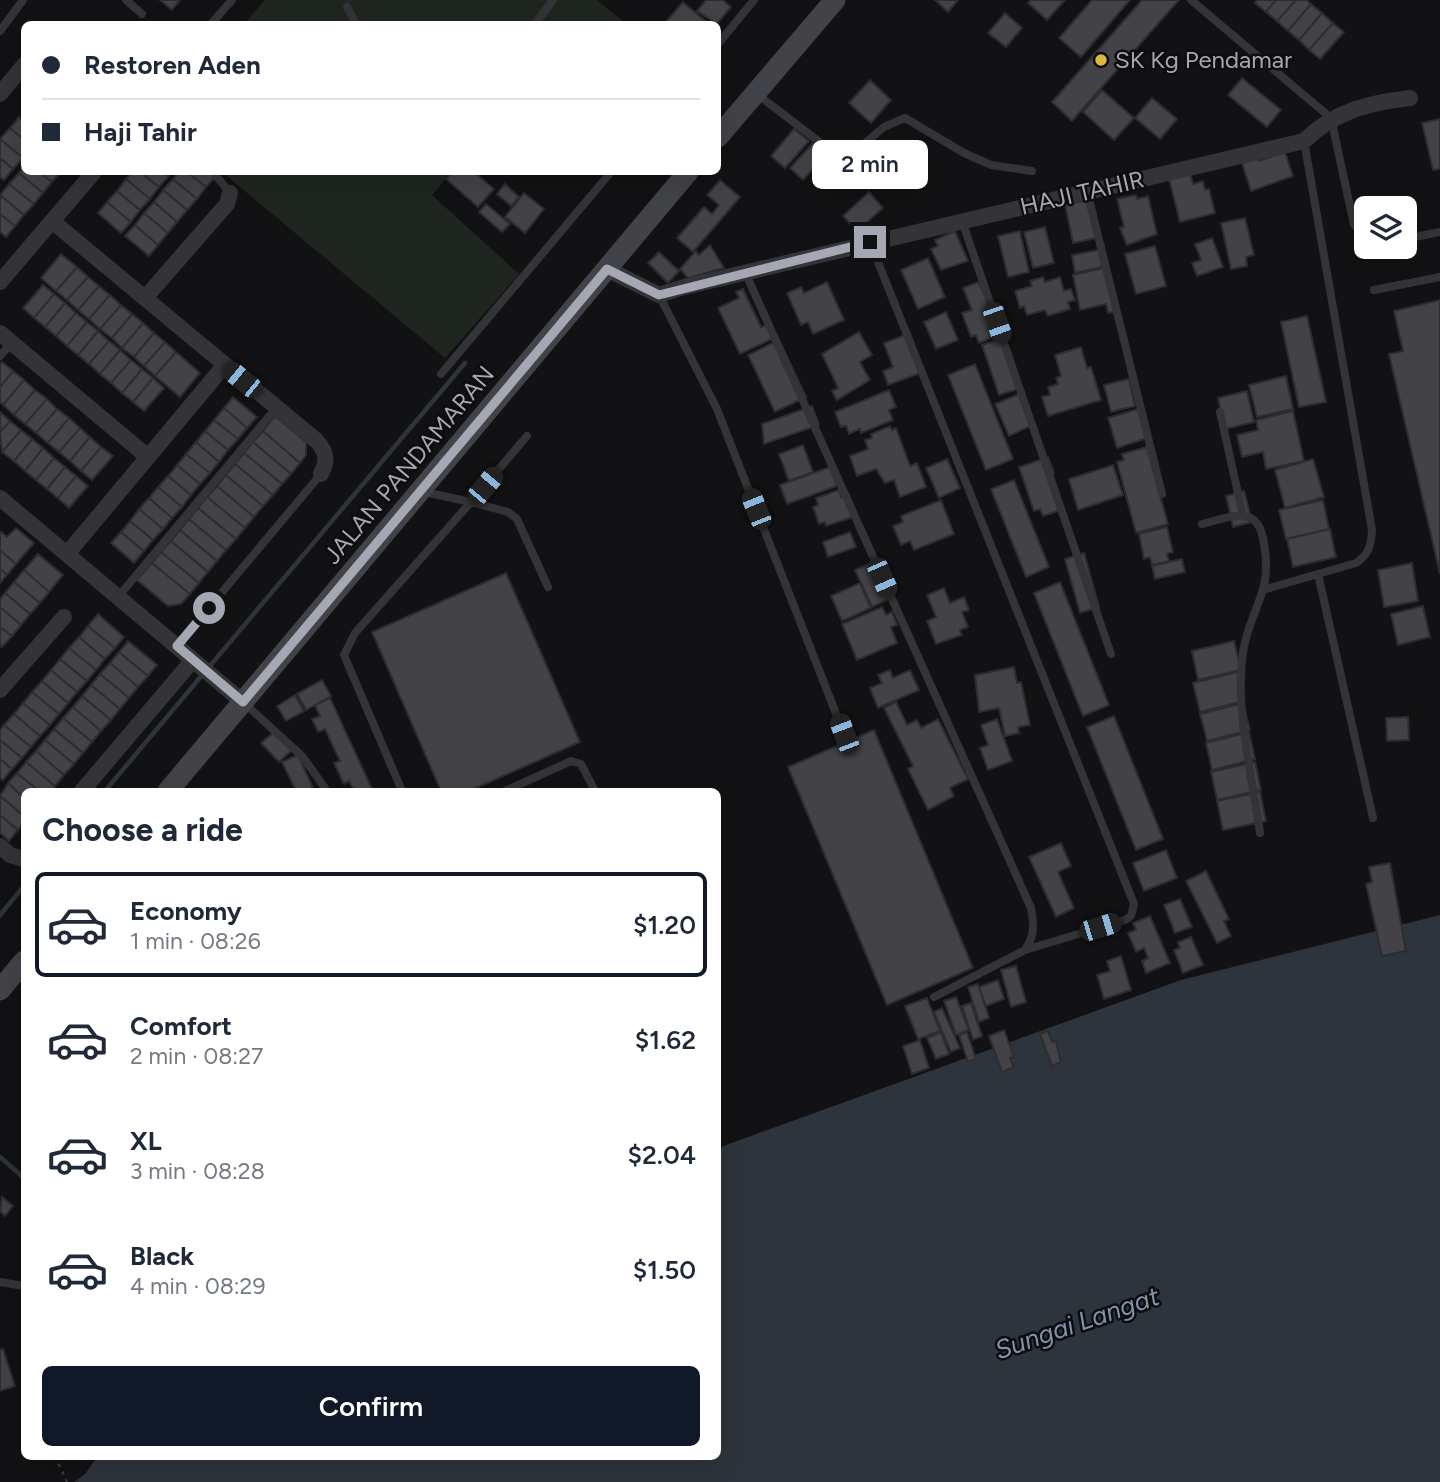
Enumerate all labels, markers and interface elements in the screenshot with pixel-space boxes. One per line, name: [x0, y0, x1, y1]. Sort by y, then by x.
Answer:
place label: SK Kg Pendamar: [1115, 45, 1292, 74]
text: Restoren Aden: [84, 49, 261, 81]
marker: SK Kg Pendamar: [1093, 52, 1109, 68]
text: Haji Tahir: [84, 116, 197, 148]
callout: 2 min: [812, 140, 928, 190]
text: 2 min: [841, 150, 899, 178]
street label: HAJI TAHIR: [1017, 164, 1147, 221]
map controls: [1354, 196, 1417, 259]
button: layers: [1354, 196, 1417, 259]
route end: [854, 226, 886, 258]
car: [981, 300, 1014, 346]
car: [220, 359, 265, 401]
street label: JALAN PANDAMARAN: [317, 360, 500, 570]
car: [464, 463, 507, 509]
car: [739, 486, 774, 532]
car: [864, 555, 901, 601]
route start: [193, 592, 225, 624]
car: [827, 711, 862, 757]
text: Choose a ride: [42, 811, 243, 849]
icon: car: [46, 893, 109, 956]
text: Economy: [130, 895, 242, 927]
text: $1.20: [633, 909, 696, 941]
car: [1077, 911, 1124, 943]
text: 1 min · 08:26: [130, 927, 261, 955]
icon: car: [46, 1008, 109, 1071]
text: Comfort: [130, 1010, 232, 1042]
text: $1.62: [635, 1024, 696, 1056]
text: 2 min · 08:27: [130, 1042, 263, 1070]
icon: car: [46, 1123, 109, 1186]
text: XL: [130, 1125, 162, 1157]
text: $2.04: [628, 1139, 696, 1171]
text: 3 min · 08:28: [130, 1157, 265, 1185]
icon: car: [46, 1238, 109, 1301]
text: Black: [130, 1240, 194, 1272]
text: $1.50: [633, 1254, 696, 1286]
text: 4 min · 08:29: [130, 1272, 265, 1300]
water label: Sungai Langat: [991, 1280, 1164, 1366]
button: Confirm: [42, 1366, 700, 1446]

